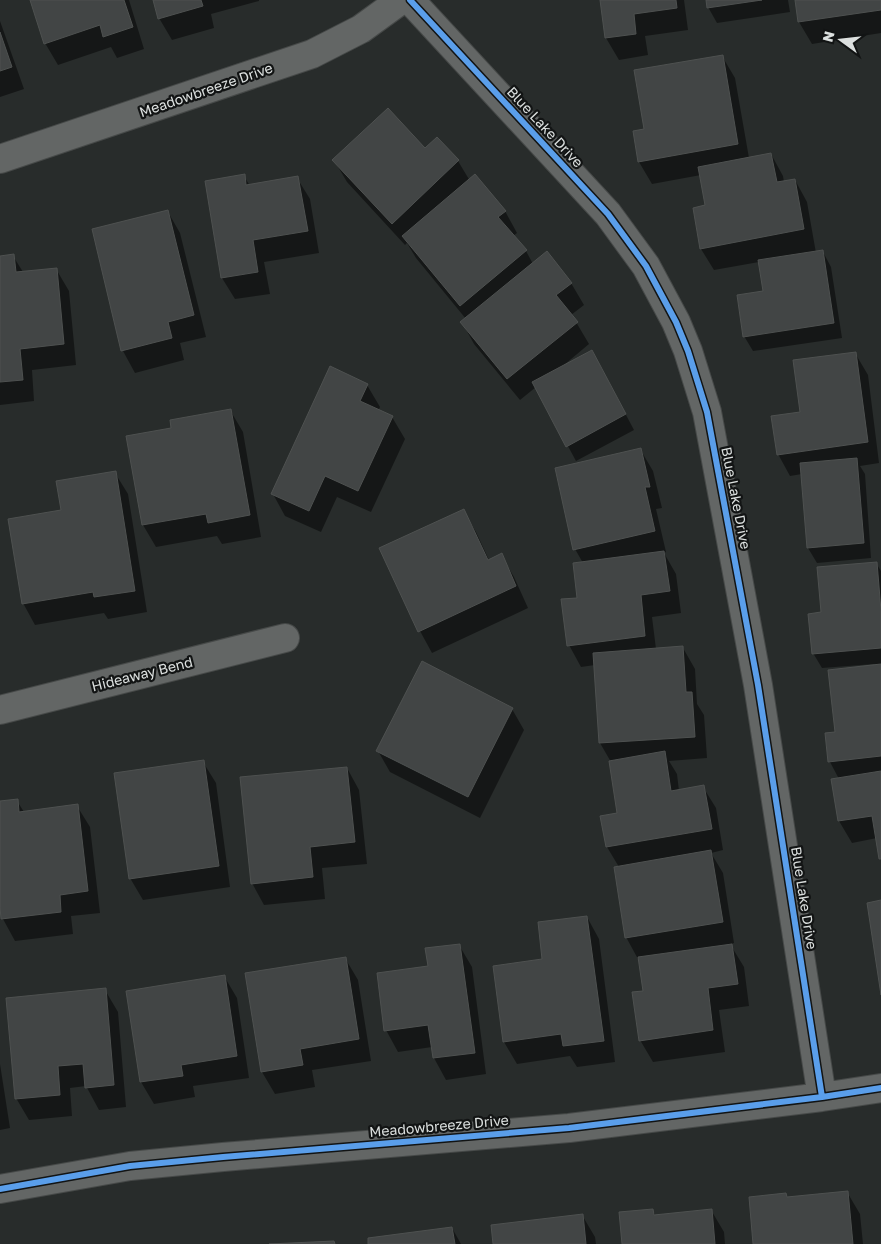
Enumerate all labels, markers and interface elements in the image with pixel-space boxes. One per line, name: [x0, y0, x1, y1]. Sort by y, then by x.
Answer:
north arrow: [816, 15, 866, 65]
text: N: [818, 29, 838, 44]
street label: Meadowbreeze Drive: [137, 59, 275, 120]
street label: Blue Lake Drive: [504, 83, 587, 170]
street label: Blue Lake Drive: [718, 445, 755, 551]
street label: Hideaway Bend: [90, 653, 194, 694]
street label: Blue Lake Drive: [788, 845, 821, 951]
street label: Meadowbreeze Drive: [369, 1111, 509, 1140]

